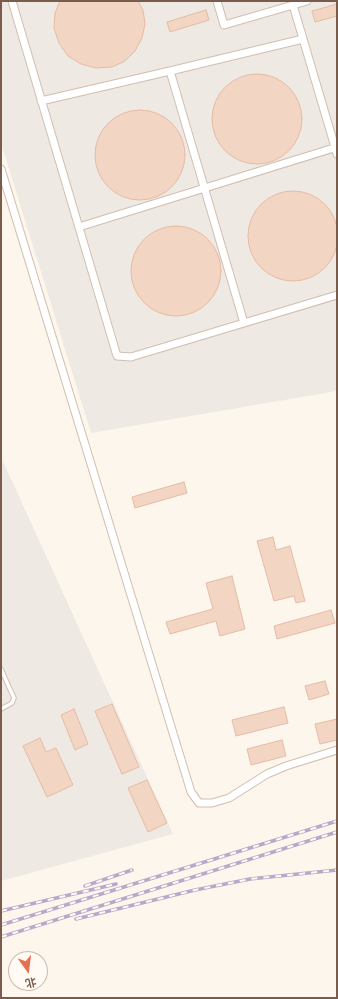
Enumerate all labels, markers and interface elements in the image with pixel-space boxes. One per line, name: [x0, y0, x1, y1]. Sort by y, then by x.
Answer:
north arrow: [8, 951, 48, 991]
text: 北: [24, 974, 38, 991]

